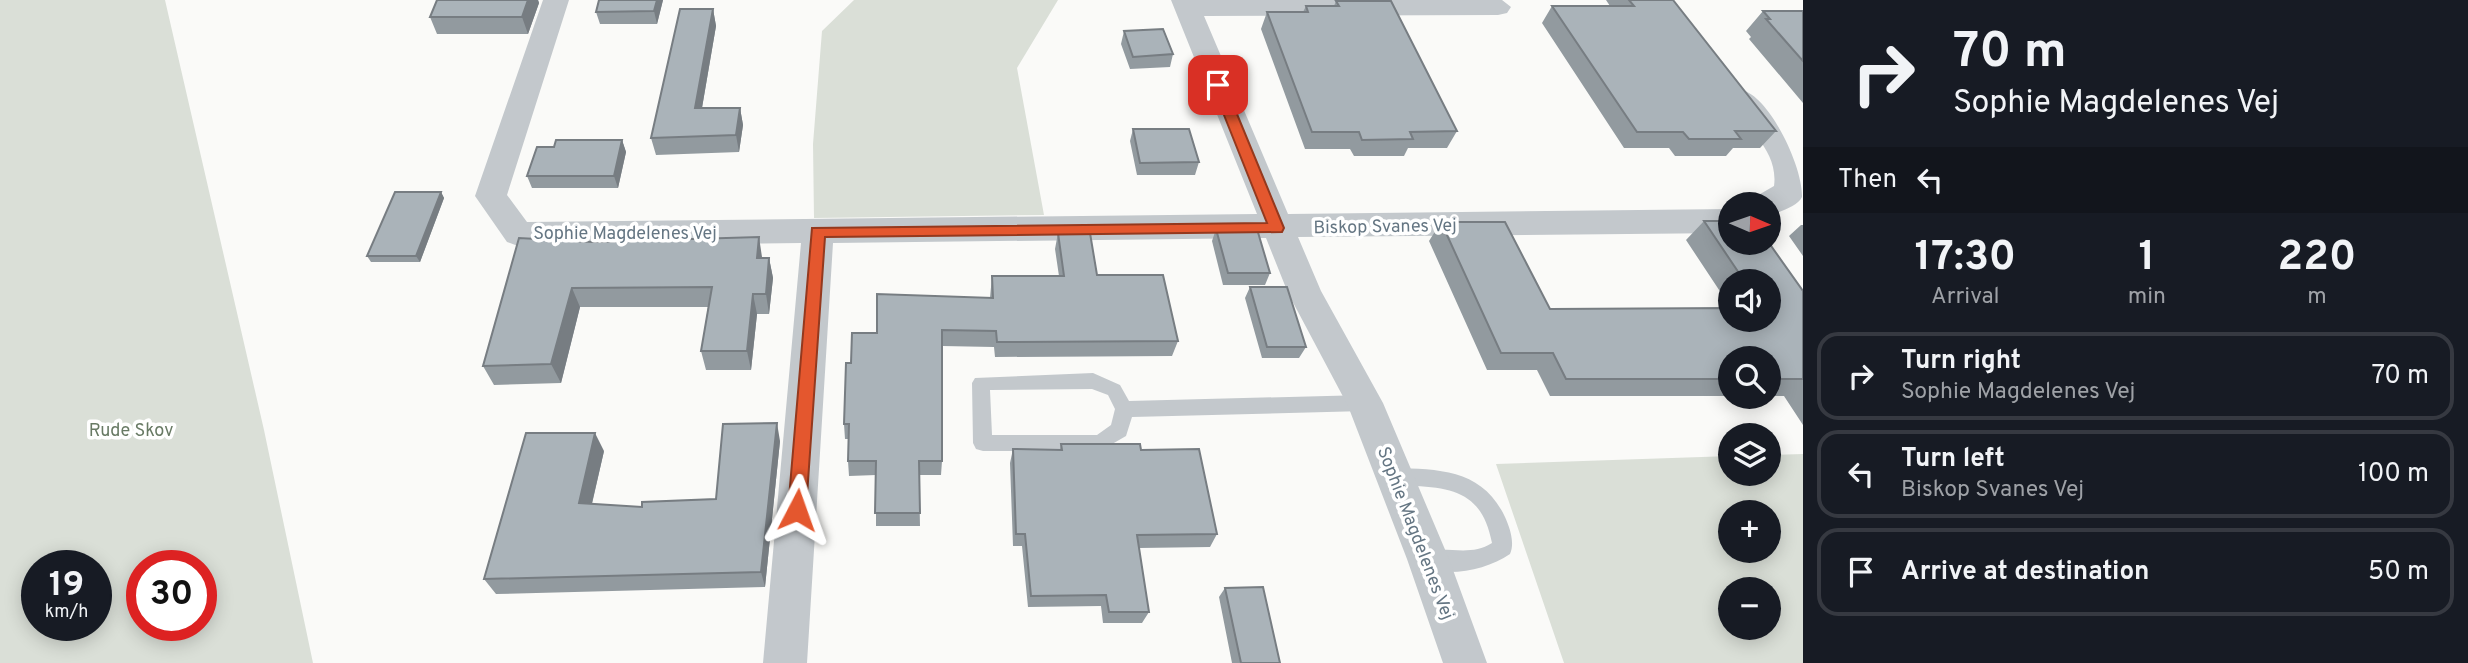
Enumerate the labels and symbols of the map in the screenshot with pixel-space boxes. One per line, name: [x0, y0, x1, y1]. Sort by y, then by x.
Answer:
pin: [1188, 55, 1248, 115]
north arrow: [1718, 192, 1782, 256]
street label: Biskop Svanes Vej: [1313, 215, 1457, 240]
street label: Sophie Magdelenes Vej: [533, 223, 717, 246]
park label: Rude Skov: [89, 420, 173, 443]
street label: Sophie Magdelenes Vej: [1371, 444, 1458, 623]
position arrow: [760, 473, 834, 547]
speed limit sign: 30: [126, 550, 217, 641]

